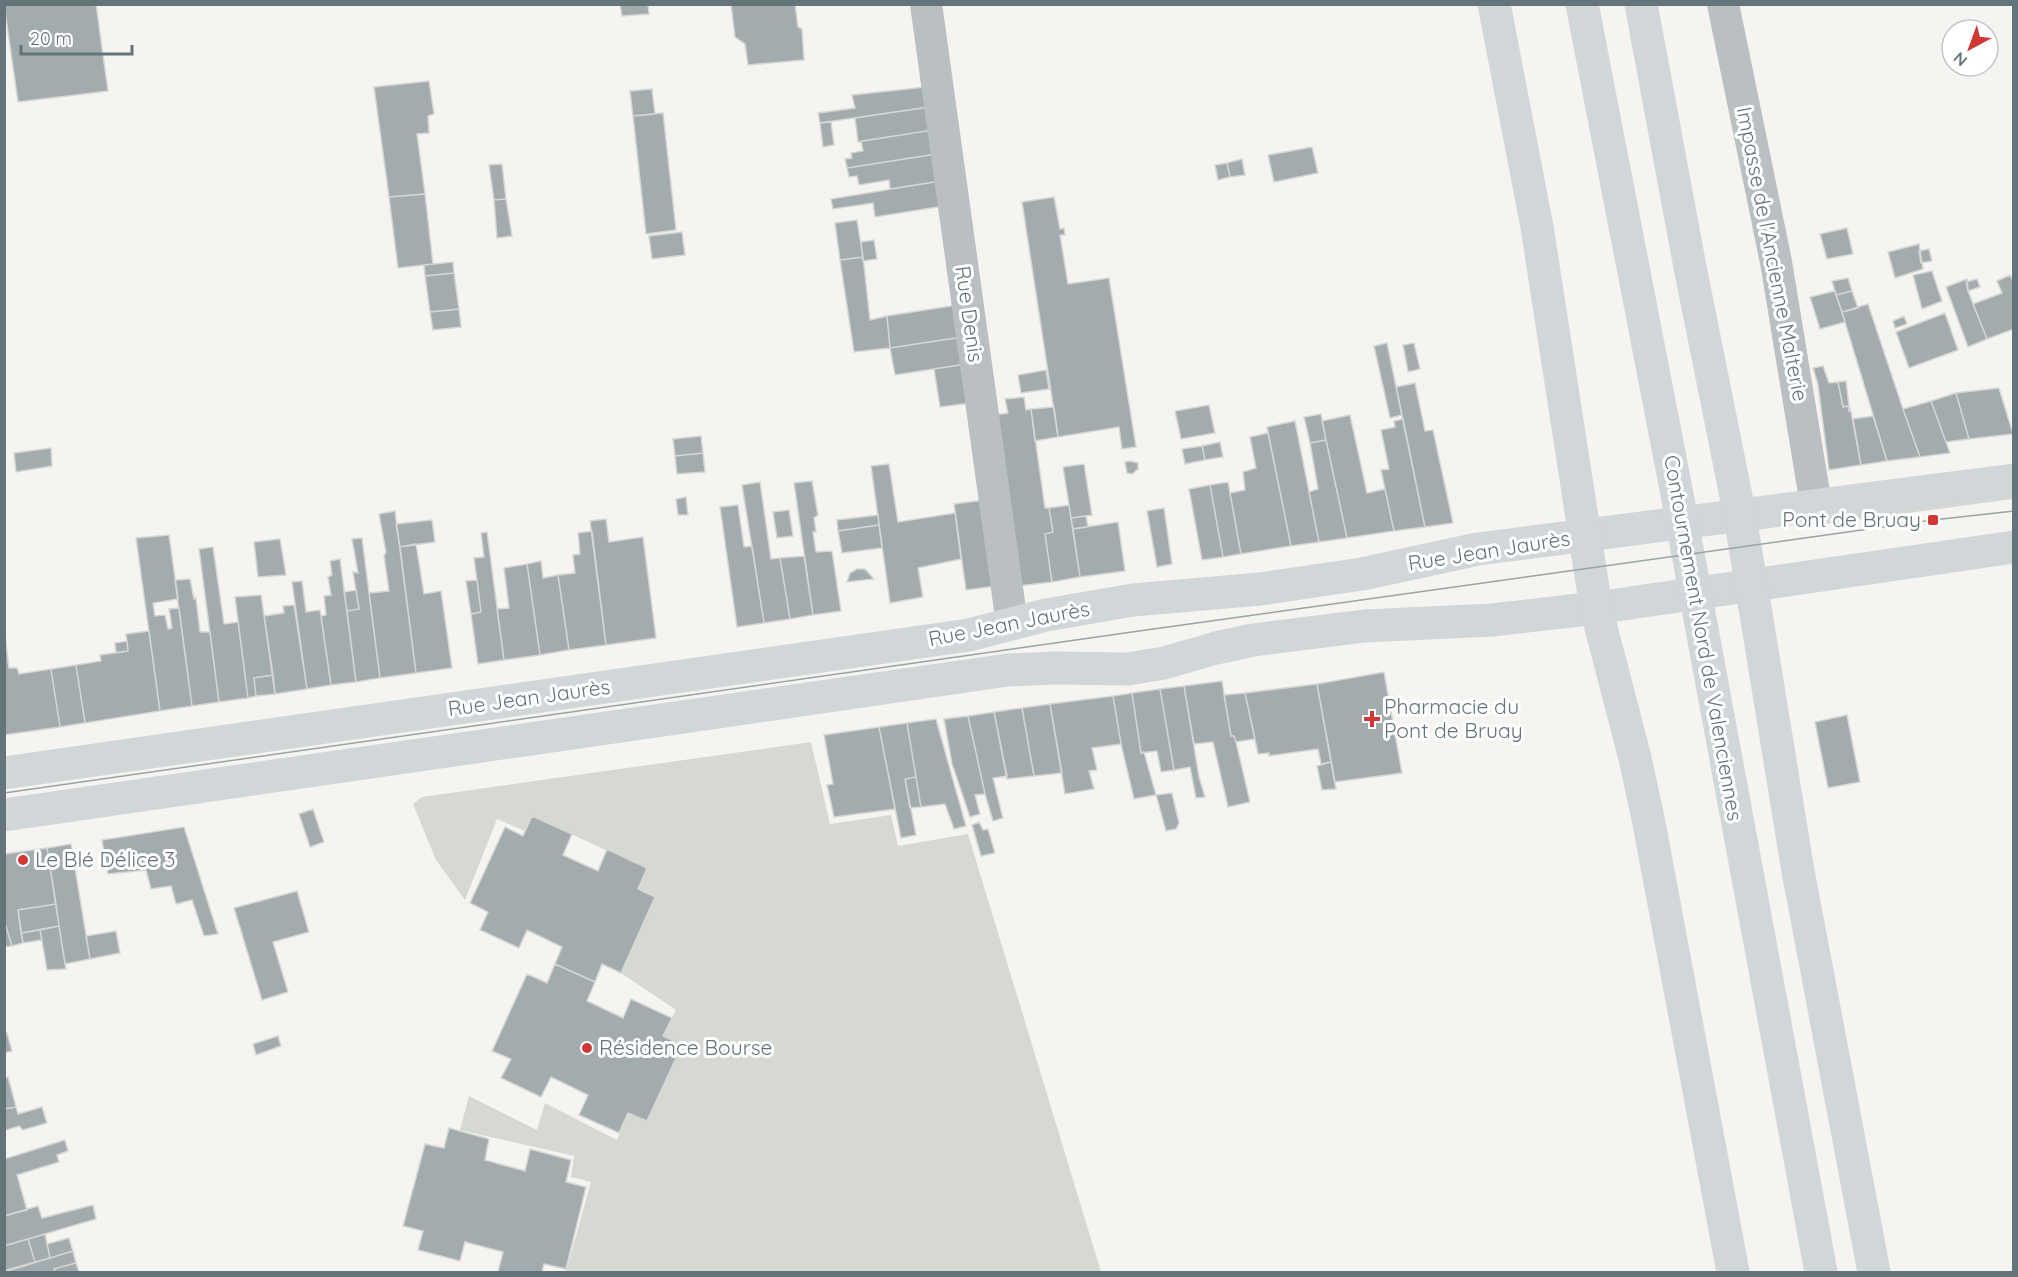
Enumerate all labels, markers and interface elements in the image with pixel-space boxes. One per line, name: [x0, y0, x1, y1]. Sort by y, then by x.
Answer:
scale bar: [21, 18, 132, 56]
north arrow: [1940, 18, 2000, 78]
text: 20 m: [30, 27, 72, 50]
text: N: [1949, 48, 1971, 71]
street label: Impasse de l'Ancienne Malterie: [1732, 104, 1814, 403]
street label: Rue Denis: [950, 264, 990, 364]
street label: Contournement Nord de Valenciennes: [1659, 453, 1749, 823]
place label: Pont de Bruay: [1782, 506, 1921, 532]
marker: Pont de Bruay: [1926, 513, 1940, 527]
street label: Rue Jean Jaurès: [1406, 524, 1572, 576]
street label: Rue Jean Jaurès: [926, 595, 1092, 651]
street label: Rue Jean Jaurès: [446, 673, 612, 721]
place label: Pharmacie du Pont de Bruay: [1384, 693, 1523, 743]
marker: Pharmacie du Pont de Bruay: [1365, 712, 1379, 726]
place label: Le Blé Délice 3: [35, 846, 176, 872]
marker: Le Blé Délice 3: [16, 853, 30, 867]
place label: Résidence Bourse: [599, 1034, 772, 1060]
marker: Résidence Bourse: [580, 1041, 594, 1055]

